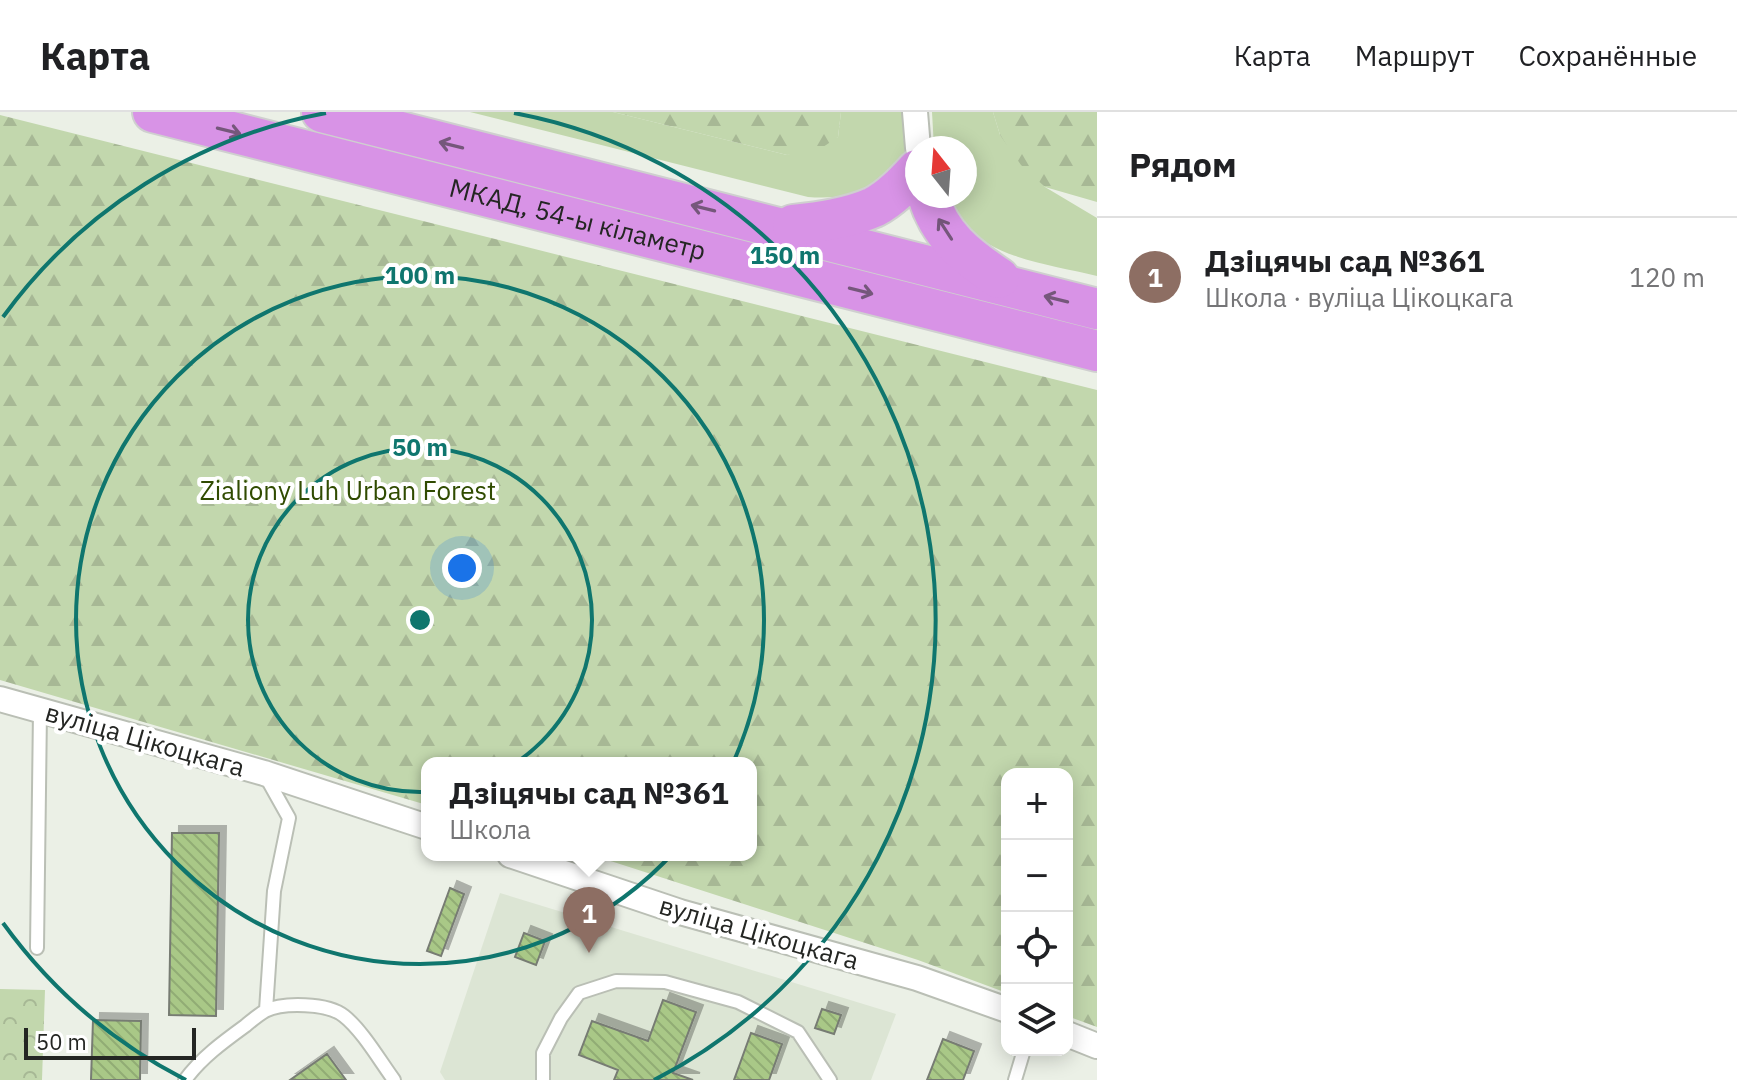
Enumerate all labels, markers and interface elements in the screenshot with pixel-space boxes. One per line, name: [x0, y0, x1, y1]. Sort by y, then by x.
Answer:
text: Карта: [40, 31, 150, 80]
text: Карта: [1234, 37, 1311, 74]
text: Маршрут: [1355, 37, 1474, 74]
text: Сохранённые: [1518, 37, 1697, 74]
one-way arrow: [215, 125, 241, 140]
one-way arrow: [439, 136, 465, 151]
north arrow: [905, 136, 977, 208]
text: Рядом: [1129, 142, 1237, 186]
street label: МКАД, 54-ы кіламетр: [446, 170, 710, 267]
one-way arrow: [691, 200, 717, 215]
one-way arrow: [936, 218, 952, 241]
text: 150 m: [750, 239, 820, 271]
text: Дзіцячы сад №361: [1205, 241, 1485, 280]
text: 100 m: [385, 259, 455, 291]
text: 1: [1147, 260, 1163, 294]
text: 120 m: [1629, 260, 1705, 294]
text: Школа · вуліца Цікоцкага: [1205, 280, 1513, 314]
one-way arrow: [848, 285, 873, 300]
one-way arrow: [1044, 291, 1070, 306]
text: 50 m: [392, 431, 448, 463]
park label: Zialiony Luh Urban Forest: [200, 473, 496, 507]
your location: [442, 548, 482, 588]
centre of rings: [406, 606, 434, 634]
street label: вуліца Цікоцкага: [42, 694, 249, 784]
popup: [421, 757, 757, 861]
map controls: [1001, 768, 1073, 1056]
button: +: [1001, 768, 1073, 840]
text: Дзіцячы сад №361: [449, 773, 729, 812]
text: Школа: [449, 812, 531, 846]
button: −: [1001, 840, 1073, 912]
pin: 1: [563, 887, 615, 953]
street label: вуліца Цікоцкага: [656, 887, 863, 977]
button: locate: [1001, 912, 1073, 984]
button: layers: [1001, 984, 1073, 1056]
scale bar: [24, 1024, 196, 1060]
text: 50 m: [36, 1027, 87, 1056]

